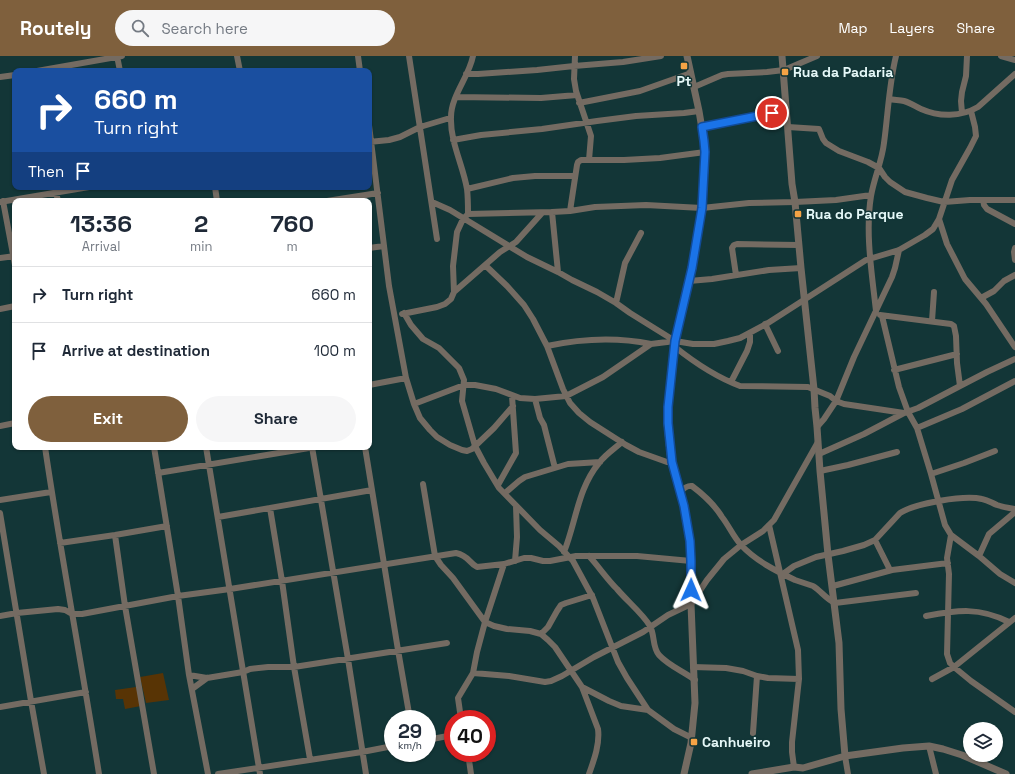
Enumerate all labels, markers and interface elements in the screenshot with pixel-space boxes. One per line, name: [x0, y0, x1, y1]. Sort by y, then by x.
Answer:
search box: [115, 10, 395, 46]
text: Routely: [20, 16, 91, 41]
icon: search: [129, 17, 151, 39]
text: Search here: [161, 19, 248, 38]
text: Map: [838, 19, 868, 37]
text: Layers: [890, 19, 934, 37]
text: Share: [956, 19, 995, 37]
marker: Pt: [679, 61, 689, 71]
place label: Rua da Padaria: [793, 63, 893, 81]
marker: Rua da Padaria: [780, 67, 790, 77]
place label: Pt: [677, 72, 691, 90]
text: 660 m: [94, 81, 178, 117]
icon: right: [28, 84, 80, 136]
pin: [755, 96, 789, 130]
icon: arrive: [761, 102, 783, 124]
text: Turn right: [94, 116, 178, 139]
icon: arrive: [72, 160, 94, 182]
text: Then: [28, 162, 64, 181]
place label: Rua do Parque: [806, 205, 904, 223]
text: 13:36: [70, 208, 132, 239]
text: 2: [194, 208, 208, 239]
text: 760: [270, 208, 314, 239]
marker: Rua do Parque: [793, 209, 803, 219]
text: Arrival: [82, 238, 120, 255]
text: min: [190, 238, 212, 255]
text: m: [287, 238, 298, 255]
icon: right: [28, 284, 50, 306]
text: Turn right: [62, 285, 133, 304]
text: 660 m: [311, 285, 356, 304]
icon: arrive: [28, 340, 50, 362]
text: Arrive at destination: [62, 341, 210, 360]
text: 100 m: [314, 341, 356, 360]
button: Exit: [28, 396, 188, 442]
button: Share: [196, 396, 356, 442]
position arrow: [670, 569, 712, 611]
speed limit sign: 40: [444, 710, 496, 762]
text: 29: [398, 718, 422, 744]
map controls: [963, 722, 1003, 762]
button: layers: [963, 722, 1003, 762]
place label: Canhueiro: [702, 733, 771, 751]
marker: Canhueiro: [689, 737, 699, 747]
text: km/h: [398, 739, 422, 752]

